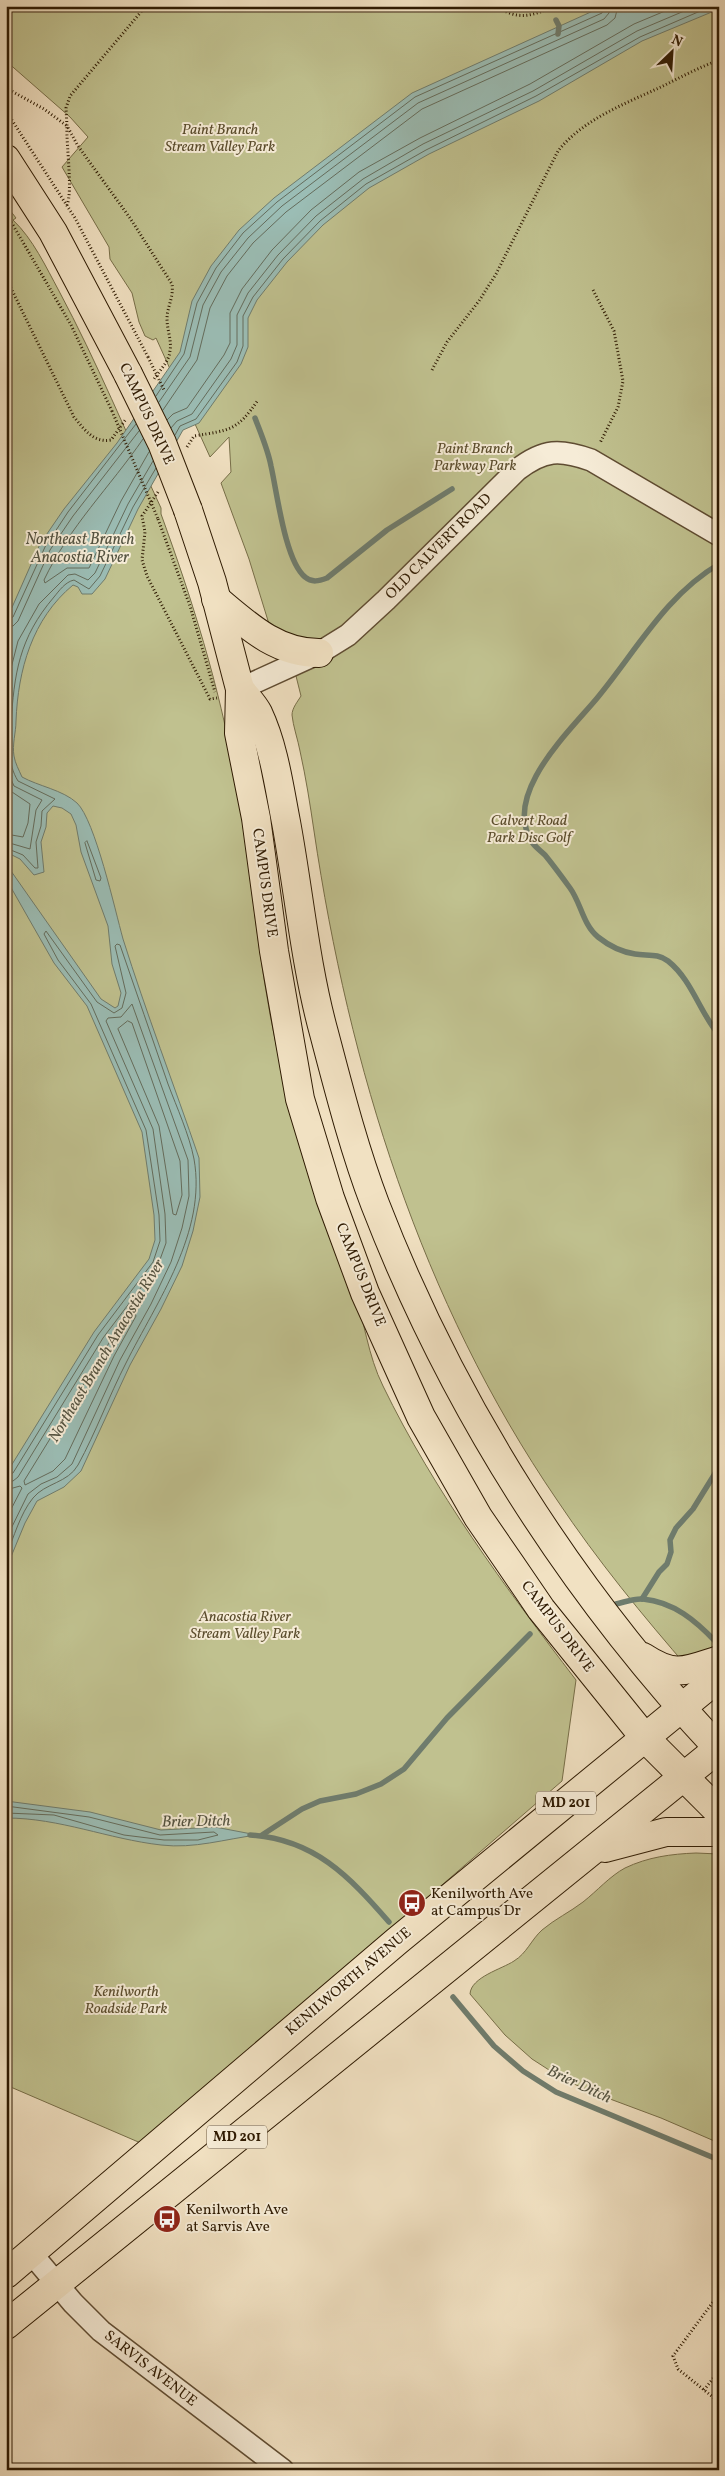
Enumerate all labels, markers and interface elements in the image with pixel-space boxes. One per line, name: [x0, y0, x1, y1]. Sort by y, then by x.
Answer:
north arrow: [648, 28, 698, 78]
text: N: [668, 31, 685, 52]
park label: Paint Branch Stream Valley Park: [165, 120, 275, 158]
street label: CAMPUS DRIVE: [113, 360, 179, 468]
park label: Paint Branch Parkway Park: [433, 439, 517, 477]
street label: OLD CALVERT ROAD: [381, 489, 497, 605]
water label: Northeast Branch Anacostia River: [26, 529, 134, 569]
park label: Calvert Road Park Disc Golf: [487, 811, 574, 849]
street label: CAMPUS DRIVE: [246, 827, 282, 939]
street label: CAMPUS DRIVE: [330, 1220, 390, 1330]
water label: Northeast Branch Anacostia River: [44, 1255, 171, 1447]
street label: CAMPUS DRIVE: [516, 1577, 598, 1677]
park label: Anacostia River Stream Valley Park: [190, 1607, 300, 1645]
road number: MD 201: [536, 1792, 596, 1815]
water label: Brier Ditch: [161, 1810, 231, 1834]
place label: Kenilworth Ave at Campus Dr: [431, 1884, 533, 1922]
bus stop icon: Kenilworth Ave at Campus Dr: [397, 1888, 427, 1918]
street label: KENILWORTH AVENUE: [281, 1923, 417, 2041]
park label: Kenilworth Roadside Park: [85, 1982, 168, 2020]
water label: Brier Ditch: [543, 2060, 615, 2110]
road number: MD 201: [207, 2126, 267, 2148]
place label: Kenilworth Ave at Sarvis Ave: [186, 2200, 288, 2238]
bus stop icon: Kenilworth Ave at Sarvis Ave: [152, 2204, 182, 2234]
street label: SARVIS AVENUE: [99, 2326, 201, 2412]

